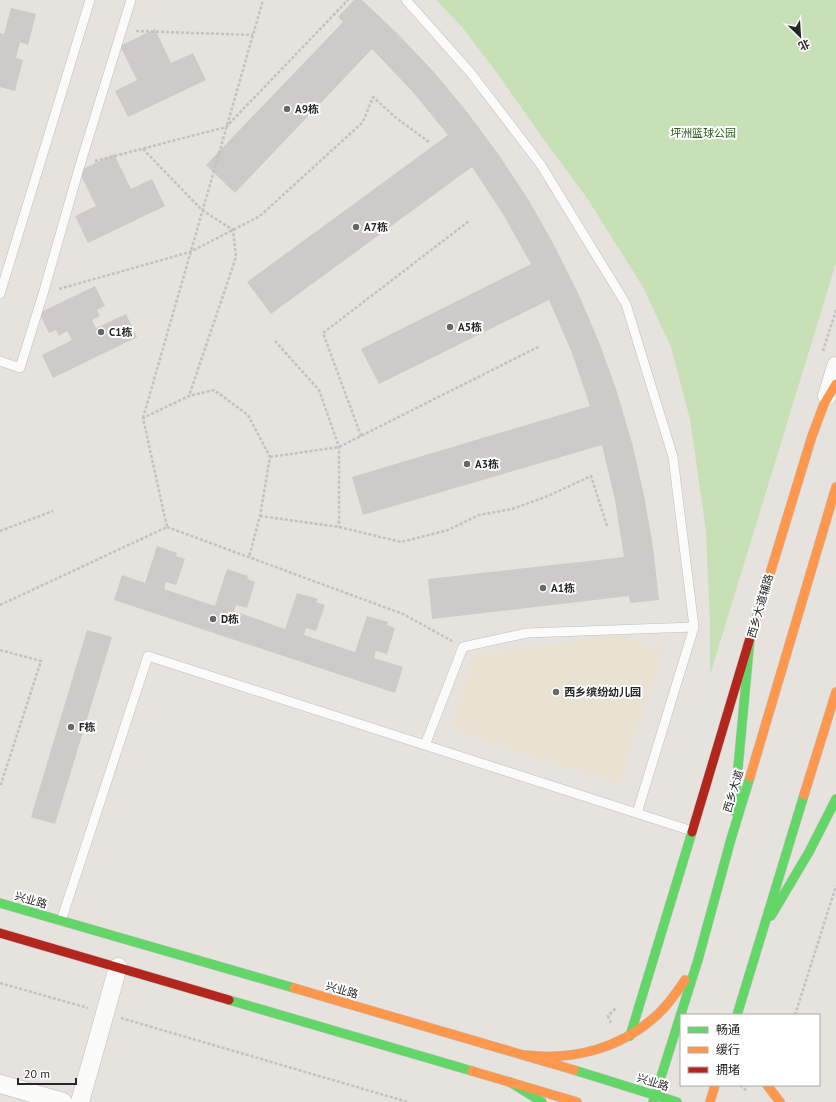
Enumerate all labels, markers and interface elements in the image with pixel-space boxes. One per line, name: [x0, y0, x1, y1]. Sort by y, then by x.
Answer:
north arrow: [780, 16, 820, 56]
text: 北: [796, 36, 812, 54]
place label: A9栋: [295, 102, 319, 116]
marker: A9栋: [282, 104, 292, 114]
park label: 坪洲篮球公园: [670, 126, 736, 140]
place label: A7栋: [364, 220, 388, 234]
marker: A7栋: [351, 222, 361, 232]
place label: A5栋: [458, 320, 482, 334]
marker: A5栋: [445, 322, 455, 332]
place label: C1栋: [109, 325, 132, 339]
marker: C1栋: [96, 327, 106, 337]
place label: A3栋: [475, 457, 499, 471]
marker: A3栋: [462, 459, 472, 469]
street label: 西乡大道辅路: [744, 572, 776, 640]
place label: A1栋: [551, 581, 575, 595]
marker: A1栋: [538, 583, 548, 593]
place label: D栋: [221, 612, 239, 626]
marker: D栋: [208, 614, 218, 624]
place label: 西乡缤纷幼儿园: [564, 685, 641, 699]
marker: 西乡缤纷幼儿园: [551, 687, 561, 697]
place label: F栋: [79, 720, 96, 734]
marker: F栋: [66, 722, 76, 732]
street label: 西乡大道: [720, 768, 746, 814]
street label: 兴业路: [13, 889, 49, 911]
street label: 兴业路: [324, 979, 360, 1001]
legend: [680, 1014, 820, 1086]
text: 畅通: [716, 1022, 740, 1037]
text: 缓行: [716, 1042, 740, 1057]
scale bar: [18, 1060, 76, 1086]
text: 拥堵: [716, 1062, 740, 1077]
text: 20 m: [24, 1066, 50, 1081]
street label: 兴业路: [635, 1070, 671, 1094]

